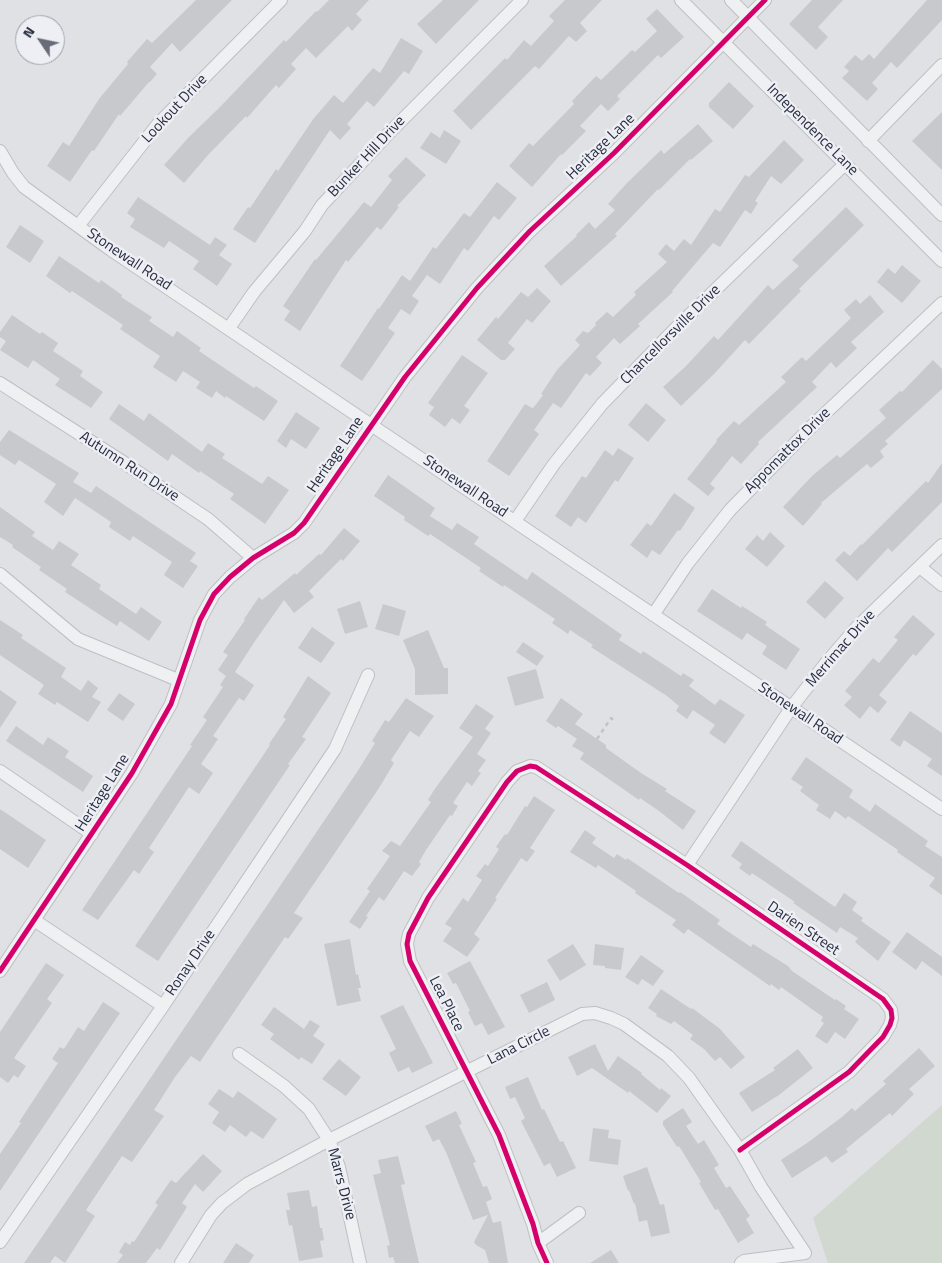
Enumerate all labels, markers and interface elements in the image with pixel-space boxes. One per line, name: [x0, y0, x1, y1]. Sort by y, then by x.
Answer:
north arrow: [15, 15, 65, 65]
text: N: [17, 22, 39, 42]
street label: Lookout Drive: [139, 71, 211, 147]
street label: Independence Lane: [762, 80, 862, 180]
street label: Heritage Lane: [563, 110, 639, 184]
street label: Bunker Hill Drive: [325, 113, 409, 201]
street label: Stonewall Road: [83, 225, 175, 295]
street label: Chancellorsville Drive: [617, 281, 725, 389]
street label: Appomattox Drive: [741, 404, 835, 498]
street label: Heritage Lane: [304, 414, 368, 496]
street label: Autumn Run Drive: [76, 428, 182, 506]
street label: Stonewall Road: [419, 452, 511, 522]
street label: Merrimac Drive: [803, 607, 879, 691]
street label: Stonewall Road: [754, 679, 846, 749]
street label: Heritage Lane: [72, 751, 134, 835]
street label: Darien Street: [763, 898, 843, 960]
street label: Ronay Drive: [162, 927, 220, 999]
street label: Lea Place: [424, 973, 468, 1035]
street label: Lana Circle: [485, 1023, 553, 1069]
street label: Marrs Drive: [323, 1146, 359, 1222]

